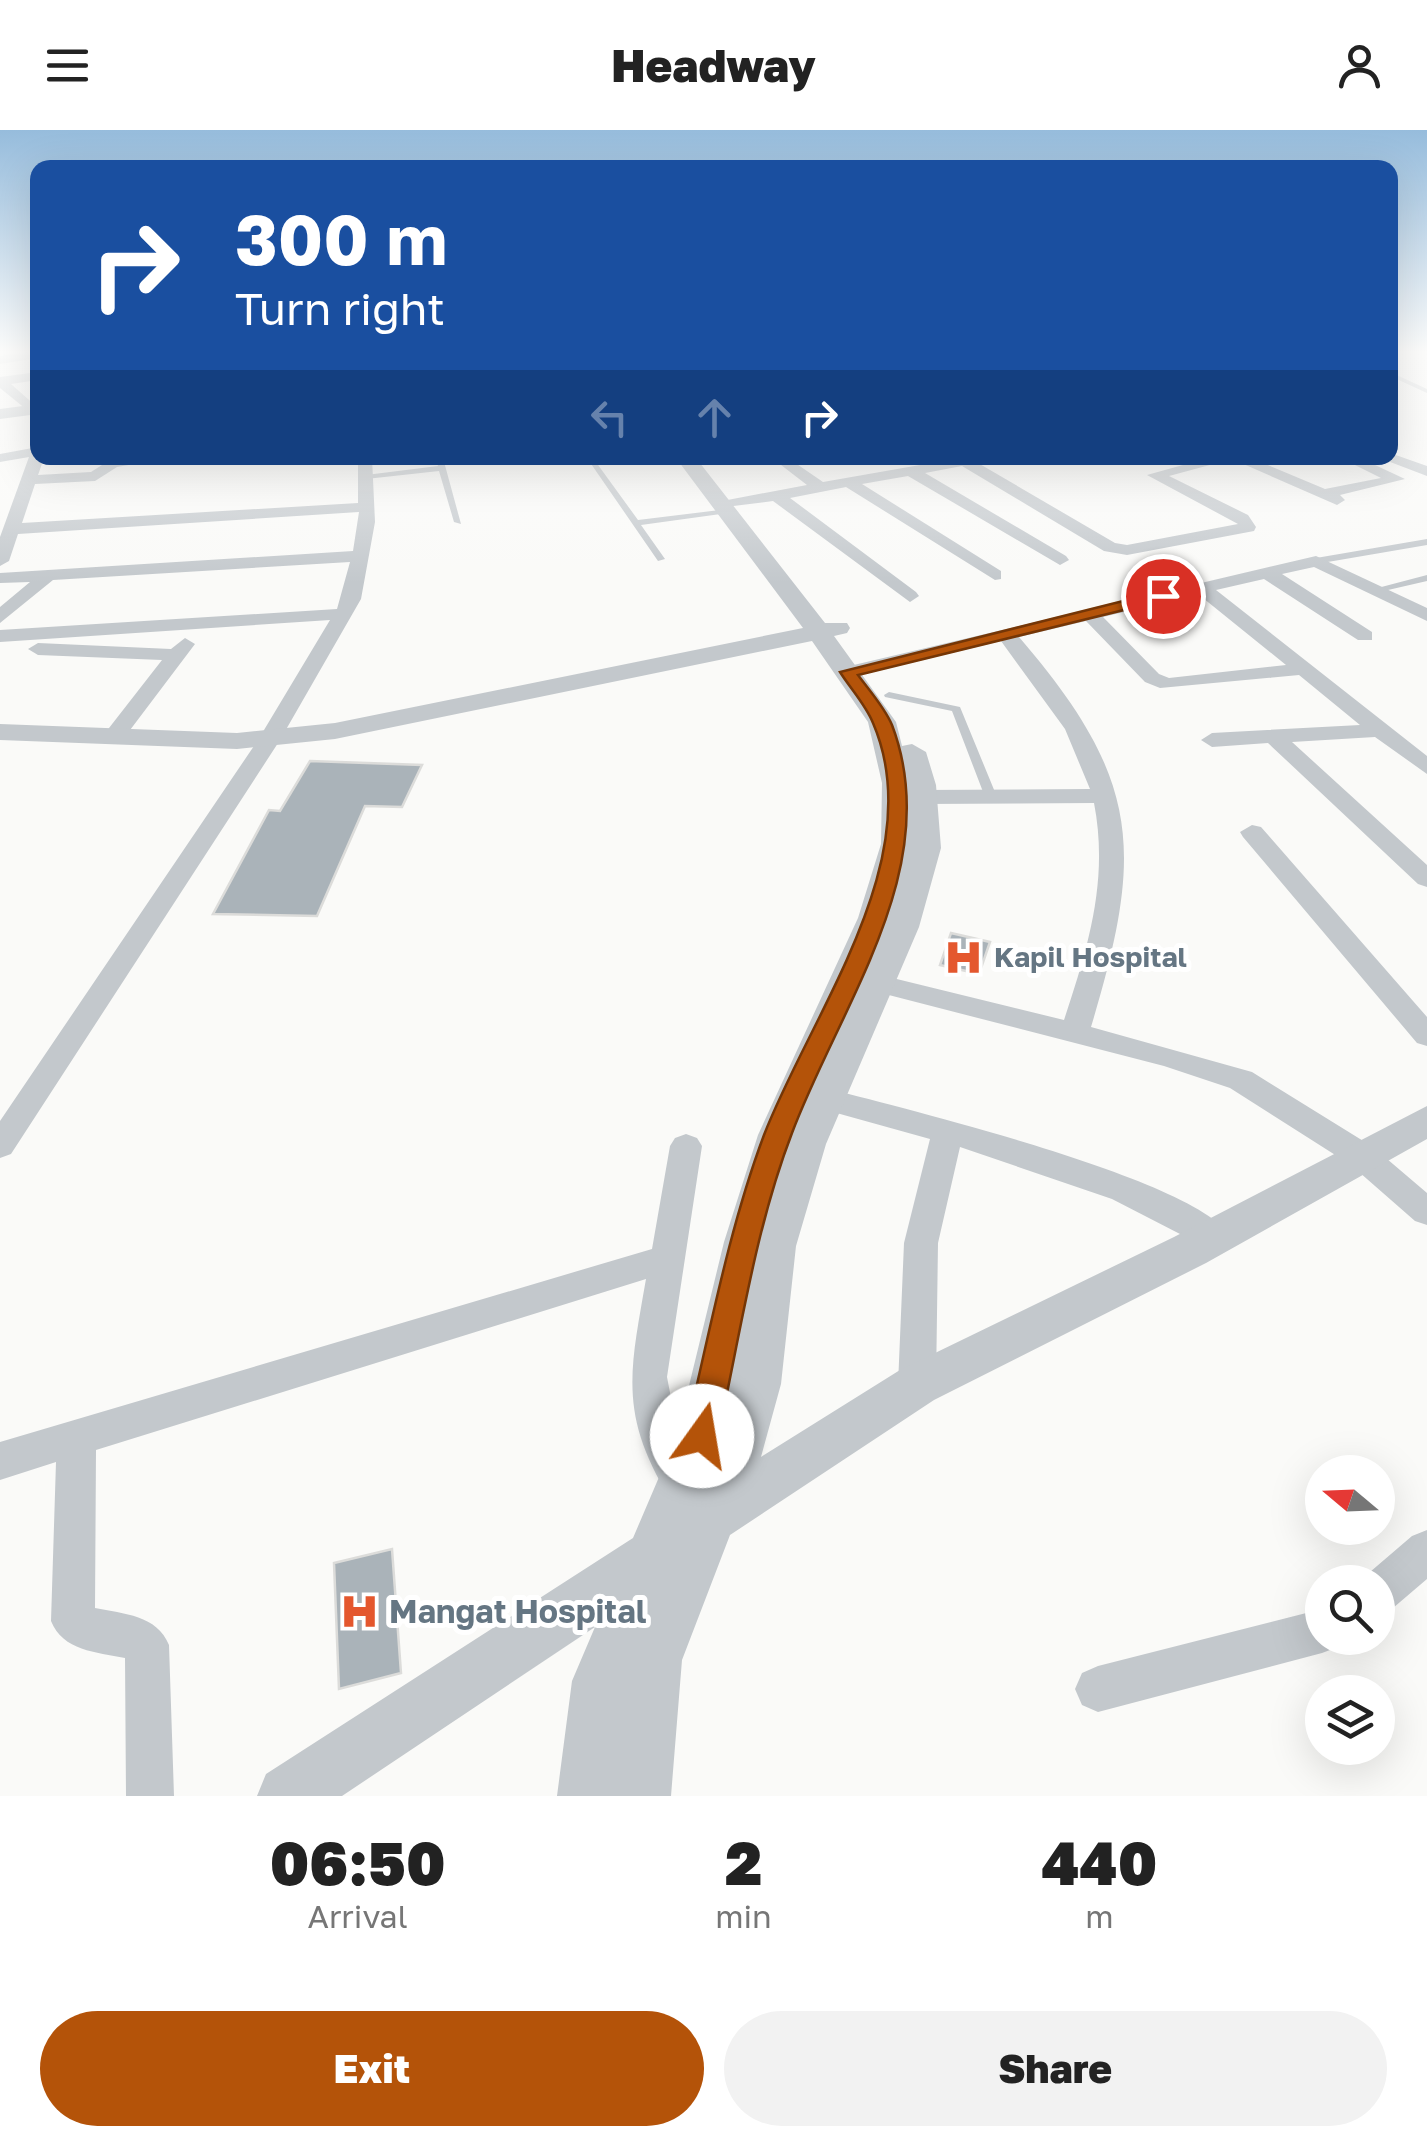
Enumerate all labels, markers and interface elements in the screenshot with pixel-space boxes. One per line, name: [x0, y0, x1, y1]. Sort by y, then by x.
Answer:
icon: menu: [40, 38, 95, 93]
text: Headway: [611, 38, 816, 92]
icon: person: [1332, 38, 1387, 93]
text: 300 m: [235, 196, 447, 280]
icon: right: [70, 200, 200, 330]
text: Turn right: [235, 281, 445, 335]
icon: left: [582, 390, 637, 445]
icon: ahead: [687, 390, 742, 445]
icon: right: [792, 390, 847, 445]
pin: [1121, 554, 1206, 639]
icon: arrive: [1136, 569, 1191, 624]
hospital icon: Kapil Hospital: [943, 936, 985, 978]
place label: Kapil Hospital: [994, 940, 1187, 973]
position arrow: [650, 1384, 754, 1488]
north arrow: [1305, 1455, 1395, 1545]
map controls: [1305, 1455, 1395, 1765]
button: search: [1305, 1565, 1395, 1655]
hospital icon: Mangat Hospital: [338, 1591, 380, 1633]
place label: Mangat Hospital: [389, 1592, 647, 1630]
button: layers: [1305, 1675, 1395, 1765]
text: 06:50: [270, 1826, 446, 1898]
text: 2: [725, 1826, 762, 1898]
text: 440: [1041, 1826, 1157, 1898]
text: Arrival: [307, 1897, 408, 1935]
text: min: [715, 1897, 772, 1935]
text: m: [1085, 1897, 1114, 1935]
button: Exit: [40, 2011, 704, 2126]
button: Share: [724, 2011, 1387, 2126]

